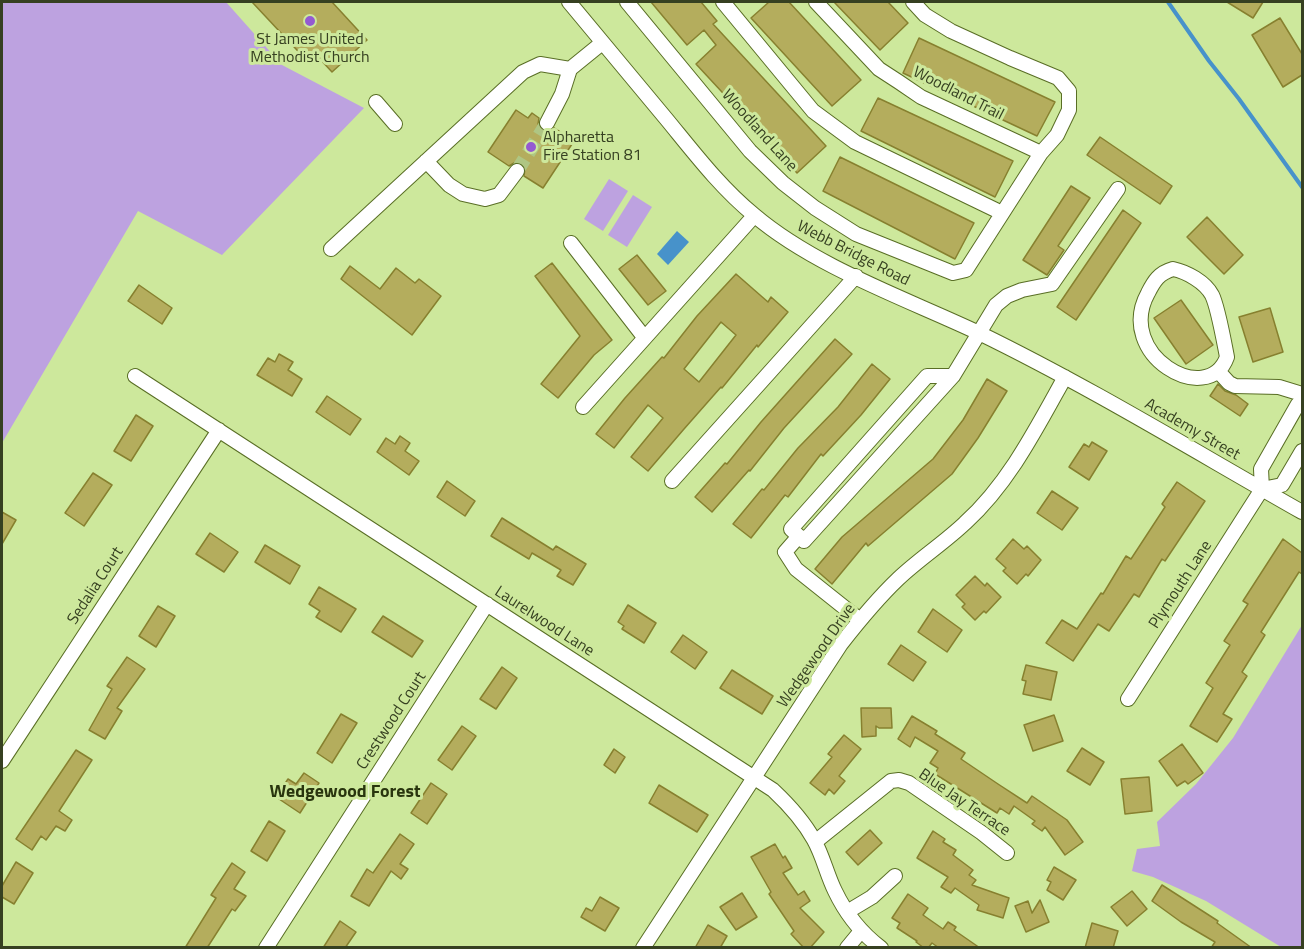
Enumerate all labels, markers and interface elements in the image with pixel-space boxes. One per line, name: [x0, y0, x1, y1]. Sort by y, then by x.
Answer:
marker: St James United Methodist Church: [303, 14, 317, 28]
place label: St James United Methodist Church: [250, 30, 370, 68]
street label: Woodland Trail: [909, 63, 1007, 125]
street label: Woodland Lane: [717, 86, 801, 176]
place label: Alpharetta Fire Station 81: [543, 128, 642, 166]
marker: Alpharetta Fire Station 81: [524, 140, 538, 154]
street label: Webb Bridge Road: [793, 217, 913, 291]
street label: Academy Street: [1141, 395, 1243, 465]
street label: Plymouth Lane: [1145, 537, 1217, 633]
street label: Sedalia Court: [64, 544, 128, 628]
street label: Laurelwood Lane: [491, 583, 597, 661]
street label: Wedgewood Drive: [774, 600, 860, 712]
street label: Crestwood Court: [353, 668, 431, 774]
street label: Blue Jay Terrace: [914, 765, 1014, 841]
district label: Wedgewood Forest: [270, 782, 420, 804]

